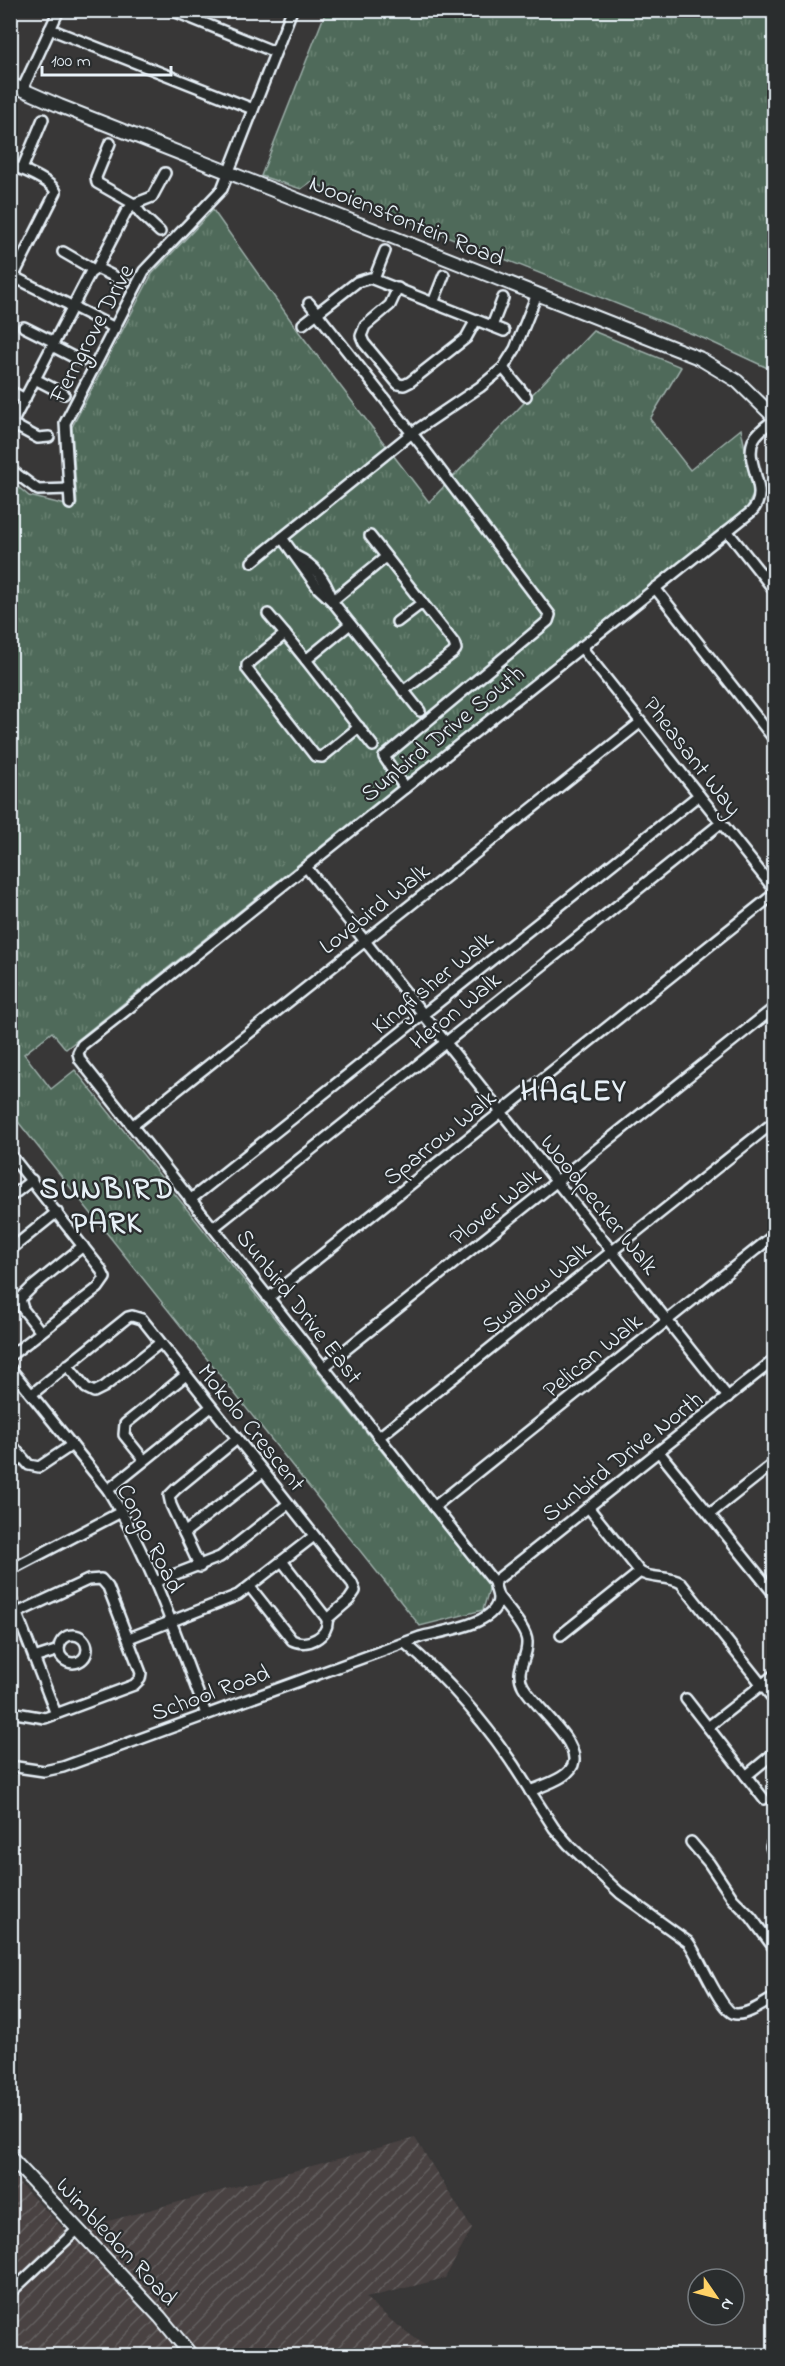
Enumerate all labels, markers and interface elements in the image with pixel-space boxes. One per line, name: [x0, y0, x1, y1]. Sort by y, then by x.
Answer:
scale bar: [42, 39, 171, 77]
text: 100 m: [51, 49, 91, 75]
street label: Nooiensfontein Road: [303, 167, 509, 278]
street label: Ferngrove Drive: [41, 258, 145, 411]
street label: Sunbird Drive South: [354, 658, 533, 812]
street label: Pheasant Way: [632, 690, 749, 825]
street label: Lovebird Walk: [313, 855, 439, 964]
street label: Kingfisher Walk: [365, 923, 502, 1044]
street label: Heron Walk: [403, 964, 510, 1060]
district label: HAGLEY: [521, 1071, 627, 1115]
street label: Sparrow Walk: [376, 1082, 505, 1196]
street label: Woodpecker Walk: [530, 1128, 666, 1284]
street label: Plover Walk: [443, 1160, 550, 1256]
district label: SUNBIRD PARK: [40, 1169, 174, 1247]
street label: Sunbird Drive East: [226, 1222, 370, 1393]
street label: Swallow Walk: [475, 1233, 600, 1344]
street label: Pelican Walk: [536, 1306, 651, 1408]
street label: Mokolo Crescent: [187, 1357, 313, 1500]
street label: Sunbird Drive North: [535, 1384, 712, 1532]
street label: Congo Road: [106, 1478, 192, 1601]
street label: School Road: [147, 1657, 276, 1732]
street label: Wimbledon Road: [46, 2170, 185, 2316]
north arrow: [686, 2267, 746, 2327]
text: N: [714, 2293, 740, 2316]

